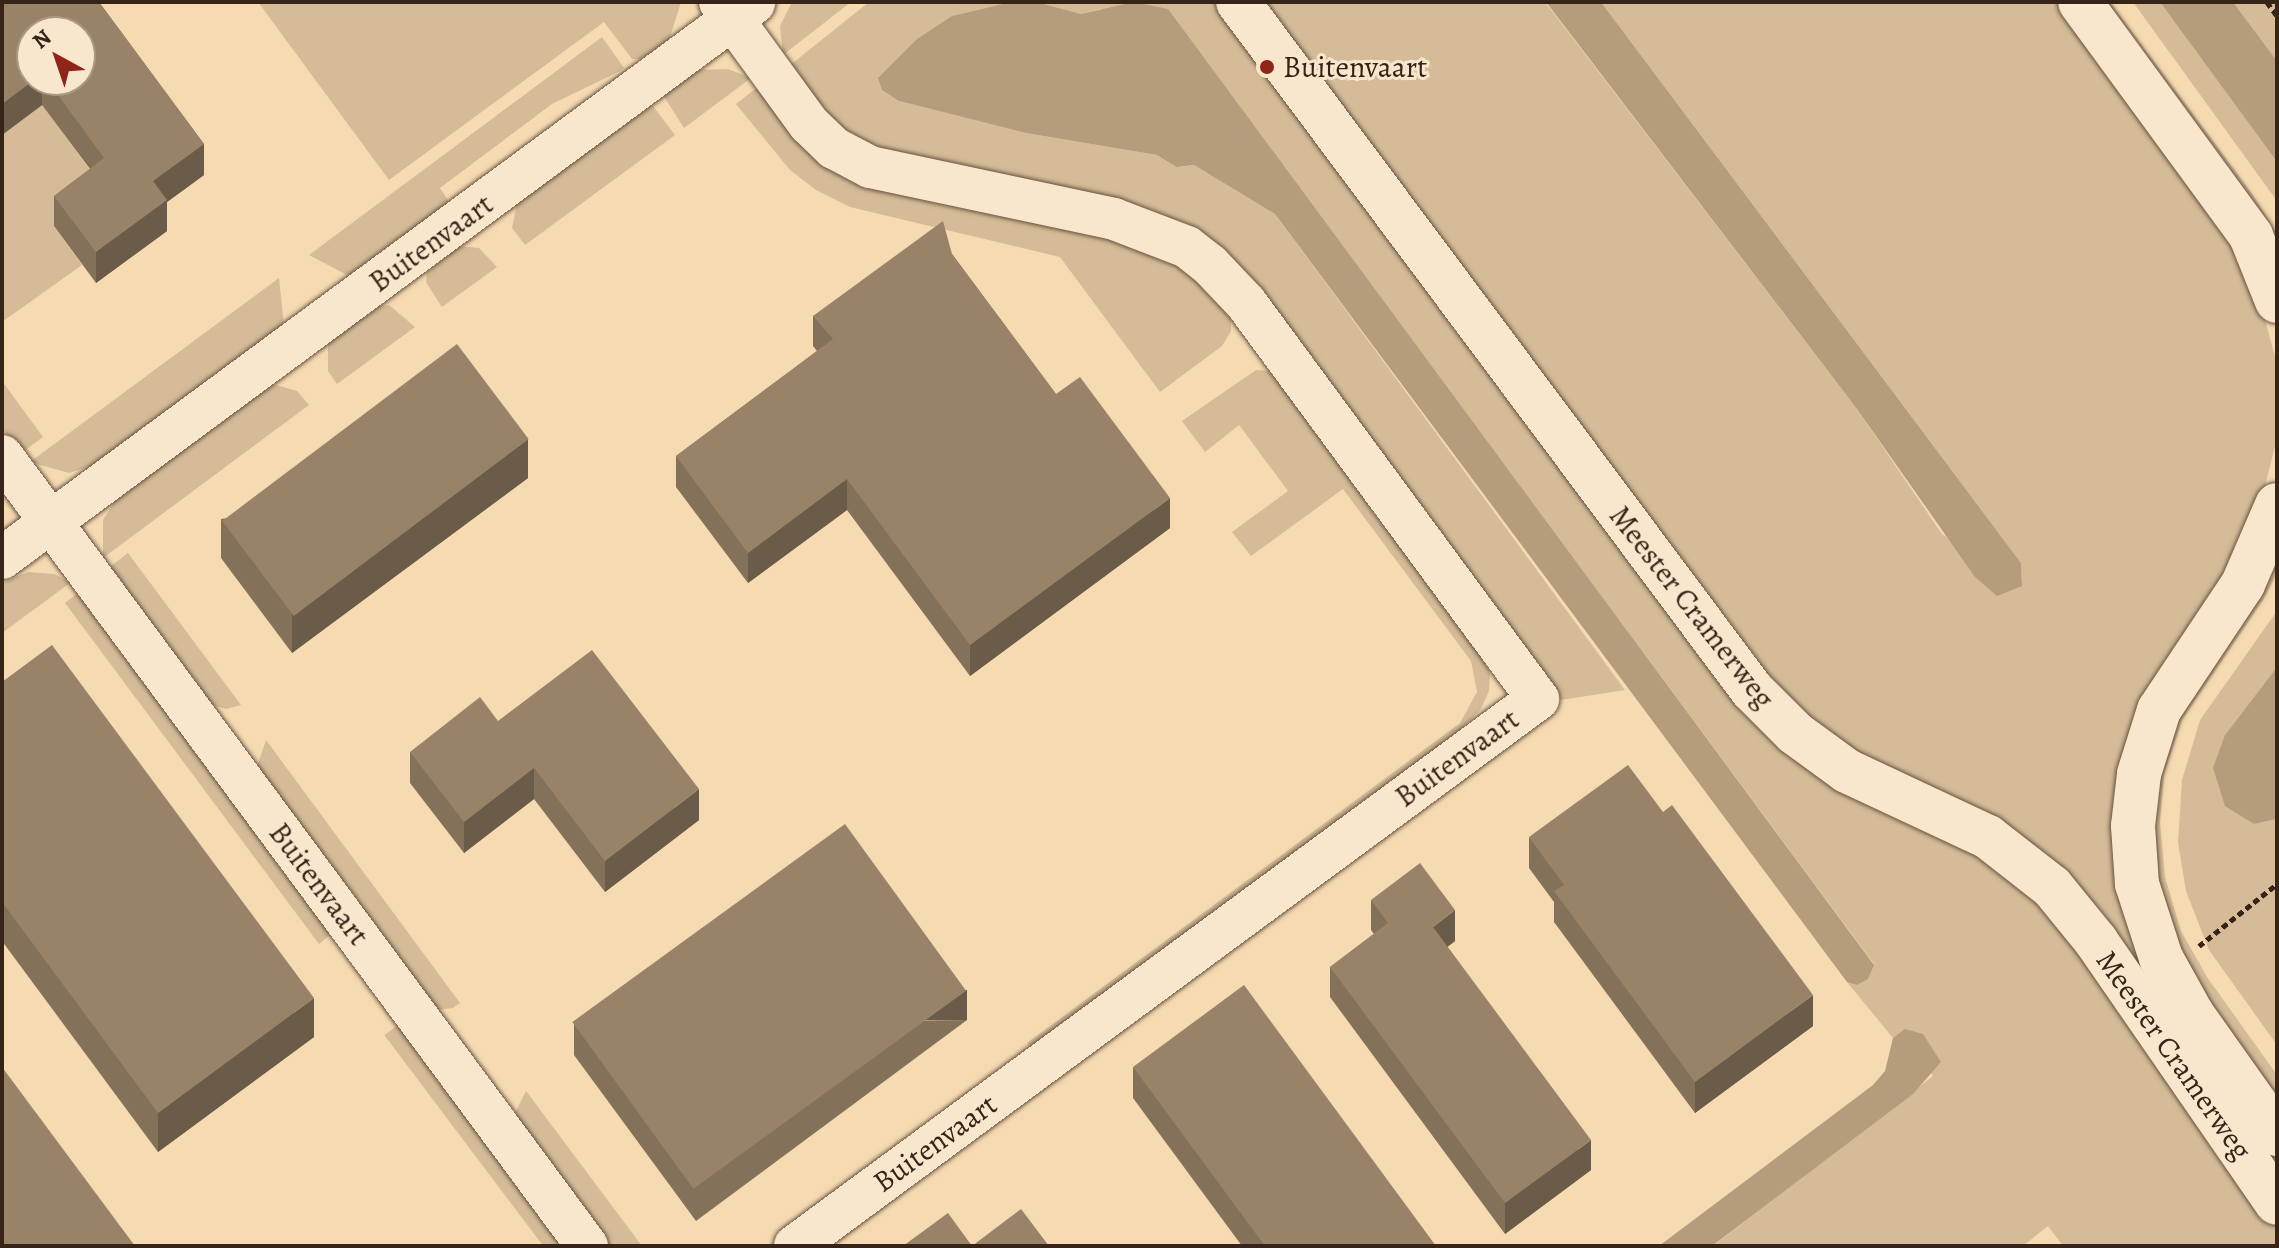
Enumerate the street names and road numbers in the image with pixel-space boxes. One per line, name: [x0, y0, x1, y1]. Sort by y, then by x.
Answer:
street label: Buitenvaart: [362, 186, 500, 300]
street label: Meester Cramerweg: [1602, 499, 1782, 715]
street label: Buitenvaart: [1388, 701, 1526, 815]
street label: Buitenvaart: [261, 816, 377, 952]
street label: Meester Cramerweg: [2088, 943, 2260, 1167]
street label: Buitenvaart: [866, 1086, 1004, 1200]

